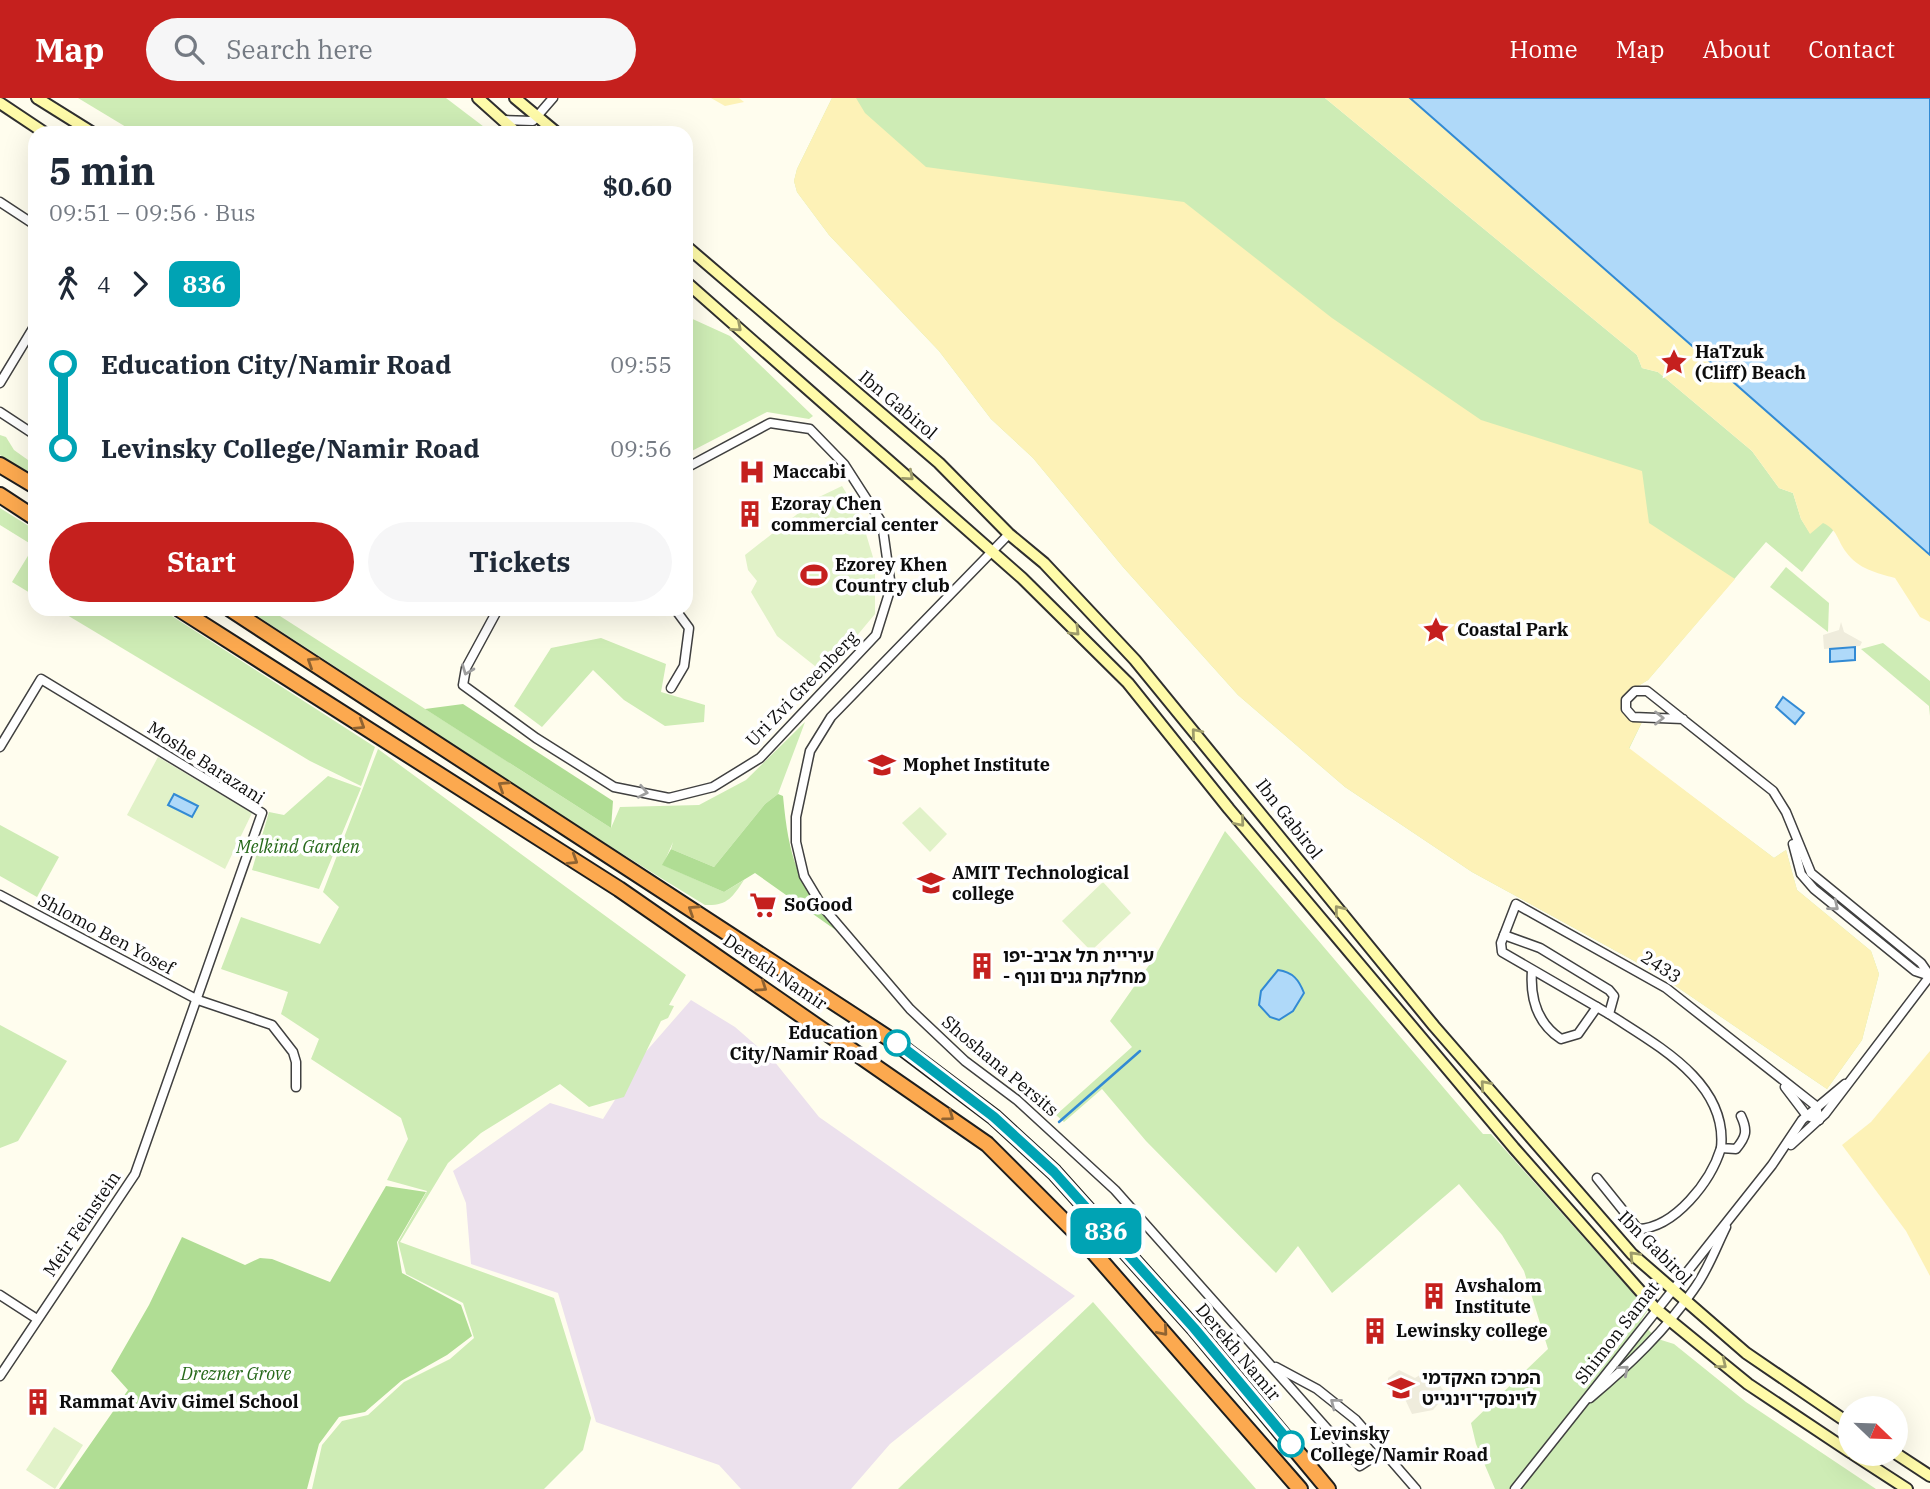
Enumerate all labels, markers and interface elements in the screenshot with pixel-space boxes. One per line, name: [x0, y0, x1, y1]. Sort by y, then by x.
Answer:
search box: [146, 18, 636, 81]
text: Map: [35, 28, 104, 71]
icon: search: [170, 30, 208, 68]
text: Search here: [226, 32, 373, 66]
text: Home: [1510, 33, 1578, 65]
text: Map: [1616, 33, 1664, 65]
text: About: [1702, 33, 1770, 65]
text: Contact: [1808, 33, 1895, 65]
text: 5 min: [49, 146, 155, 195]
text: $0.60: [602, 169, 672, 203]
text: 09:51 – 09:56 · Bus: [49, 197, 256, 227]
icon: walk: [49, 265, 87, 303]
icon: forward: [121, 265, 159, 303]
text: 836: [183, 268, 226, 300]
text: 4: [97, 269, 111, 299]
one-way arrow: [729, 319, 742, 331]
place label: HaTzuk (Cliff) Beach: [1695, 340, 1806, 384]
text: Education City/Namir Road: [101, 347, 451, 381]
place icon: HaTzuk (Cliff) Beach: [1659, 347, 1689, 377]
text: 09:55: [610, 349, 672, 379]
street label: Ibn Gabirol: [854, 365, 942, 444]
text: Levinsky College/Namir Road: [101, 431, 480, 465]
text: 09:56: [610, 433, 672, 463]
hospital icon: Maccabi: [737, 457, 767, 487]
place label: Maccabi: [773, 460, 846, 483]
one-way arrow: [900, 468, 913, 480]
place label: Ezoray Chen commercial center: [771, 492, 939, 536]
building icon: Ezoray Chen commercial center: [735, 499, 765, 529]
button: Start: [49, 522, 354, 602]
button: Tickets: [368, 522, 672, 602]
place label: Ezorey Khen Country club: [835, 553, 950, 597]
sports icon: Ezorey Khen Country club: [799, 560, 829, 590]
place icon: Coastal Park: [1421, 615, 1451, 645]
place label: Coastal Park: [1457, 618, 1569, 641]
one-way arrow: [1067, 623, 1080, 636]
street label: Uri Zvi Greenberg: [741, 626, 863, 751]
one-way arrow: [306, 657, 319, 670]
one-way arrow: [461, 663, 475, 675]
one-way arrow: [1654, 710, 1665, 726]
street label: Moshe Barazani: [143, 716, 270, 809]
one-way arrow: [353, 716, 366, 729]
one-way arrow: [1192, 728, 1204, 741]
school or university icon: Mophet Institute: [867, 750, 897, 780]
place label: Mophet Institute: [903, 753, 1050, 776]
street label: Ibn Gabirol: [1251, 774, 1328, 863]
one-way arrow: [497, 781, 510, 794]
one-way arrow: [637, 784, 649, 799]
one-way arrow: [1232, 813, 1244, 826]
park label: Melkind Garden: [235, 835, 361, 858]
one-way arrow: [565, 851, 578, 864]
place label: AMIT Technological college: [952, 861, 1129, 905]
school or university icon: AMIT Technological college: [916, 868, 946, 898]
street label: Shlomo Ben Yosef: [34, 888, 180, 980]
supermarket icon: SoGood: [748, 890, 778, 920]
place label: SoGood: [784, 893, 853, 916]
one-way arrow: [1827, 897, 1839, 910]
one-way arrow: [1335, 905, 1348, 917]
one-way arrow: [688, 906, 701, 918]
street label: Derekh Namir: [719, 928, 832, 1015]
place label: עיריית תל אביב-יפו - מחלקת גנים ונוף: [1003, 944, 1154, 988]
street label: 2433: [1637, 945, 1686, 988]
building icon: עיריית תל אביב-יפו - מחלקת גנים ונוף: [967, 951, 997, 981]
one-way arrow: [754, 978, 767, 991]
street label: Shoshana Persits: [937, 1010, 1063, 1121]
place label: Education City/Namir Road: [730, 1021, 878, 1065]
marker: Education City/Namir Road: [884, 1030, 910, 1056]
one-way arrow: [1481, 1080, 1493, 1093]
one-way arrow: [941, 1108, 954, 1120]
street label: Meir Feinstein: [38, 1167, 125, 1281]
street label: Ibn Gabirol: [1613, 1206, 1697, 1290]
line badge: 836: [1066, 1208, 1146, 1254]
text: 836: [1084, 1215, 1128, 1247]
one-way arrow: [1630, 1251, 1643, 1264]
place label: Avshalom Institute: [1455, 1274, 1543, 1318]
street label: Shimon Samat: [1569, 1277, 1664, 1389]
building icon: Avshalom Institute: [1419, 1281, 1449, 1311]
street label: Derekh Namir: [1191, 1298, 1286, 1405]
building icon: Lewinsky college: [1360, 1316, 1390, 1346]
place label: Lewinsky college: [1396, 1319, 1548, 1342]
one-way arrow: [1155, 1323, 1167, 1336]
one-way arrow: [1714, 1356, 1727, 1368]
park label: Drezner Grove: [180, 1362, 291, 1385]
place label: המרכז האקדמי לוינסקי־וינגייט: [1422, 1366, 1541, 1410]
one-way arrow: [1615, 1366, 1628, 1378]
school or university icon: המרכז האקדמי לוינסקי־וינגייט: [1386, 1373, 1416, 1403]
building icon: Rammat Aviv Gimel School: [23, 1387, 53, 1417]
place label: Rammat Aviv Gimel School: [59, 1390, 299, 1413]
north arrow: [1838, 1396, 1908, 1466]
map controls: [1838, 1396, 1908, 1466]
one-way arrow: [1330, 1398, 1342, 1411]
place label: Levinsky College/Namir Road: [1310, 1422, 1488, 1466]
marker: Levinsky College/Namir Road: [1278, 1431, 1304, 1457]

